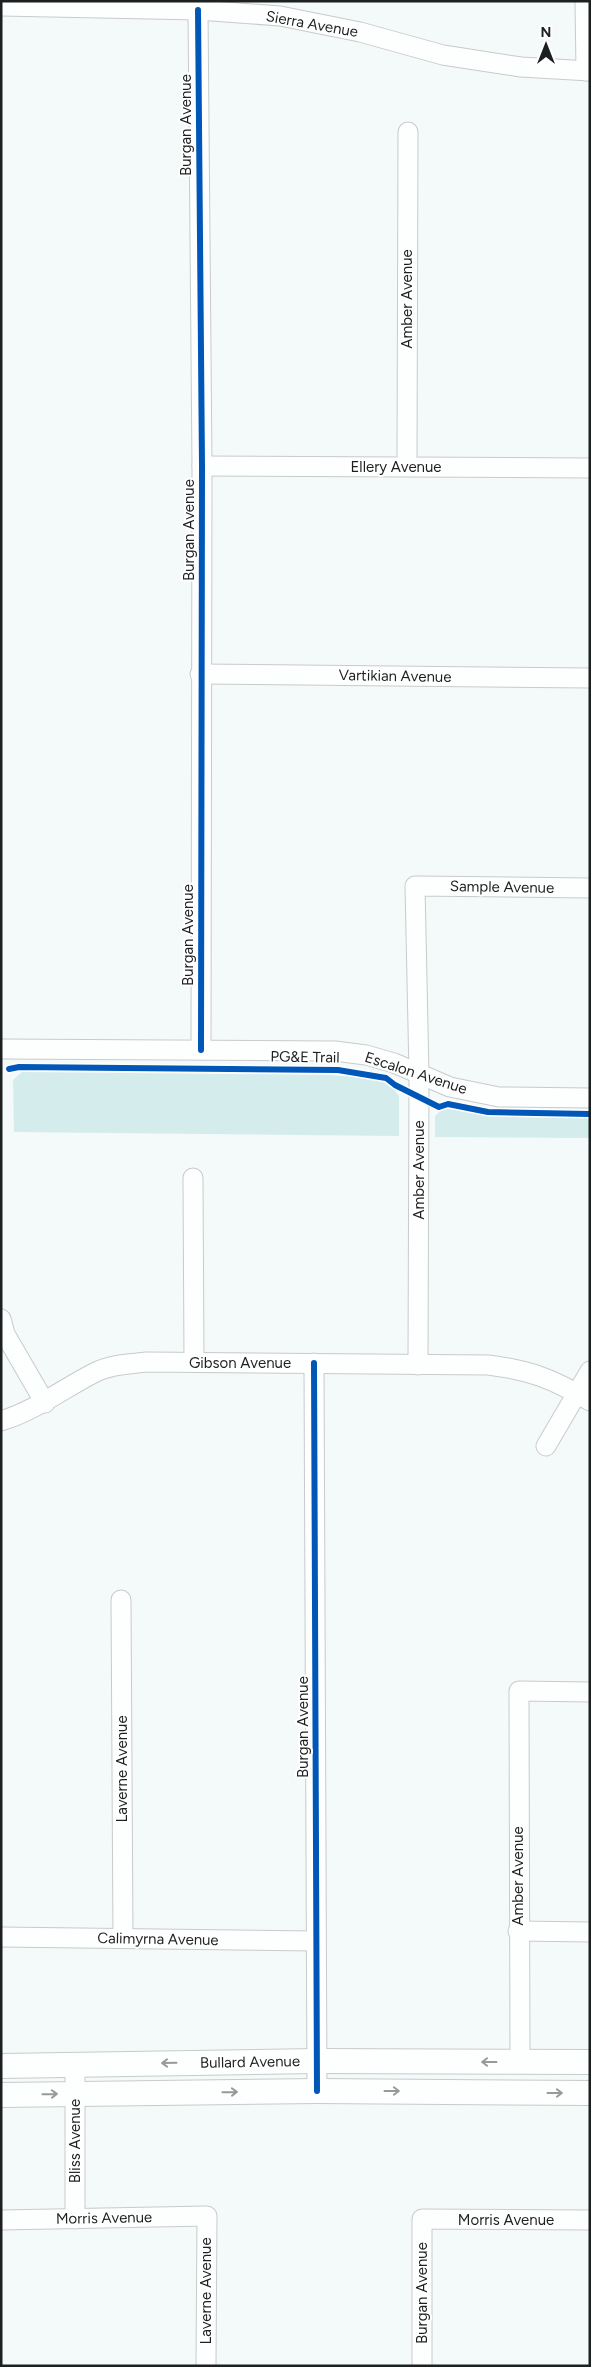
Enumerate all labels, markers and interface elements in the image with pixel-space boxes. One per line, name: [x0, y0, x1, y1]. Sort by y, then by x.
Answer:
street label: Sierra Avenue: [265, 7, 359, 41]
north arrow: [521, 20, 571, 70]
text: N: [541, 24, 551, 41]
street label: Burgan Avenue: [177, 74, 195, 176]
street label: Amber Avenue: [398, 249, 416, 349]
street label: Ellery Avenue: [350, 458, 442, 476]
street label: Burgan Avenue: [180, 479, 198, 581]
street label: Vartikian Avenue: [338, 666, 452, 686]
street label: Sample Avenue: [450, 877, 554, 897]
street label: Burgan Avenue: [179, 884, 197, 986]
street label: PG&E Trail: [270, 1047, 340, 1067]
street label: Escalon Avenue: [363, 1048, 469, 1098]
street label: Amber Avenue: [410, 1120, 428, 1220]
street label: Gibson Avenue: [189, 1354, 291, 1372]
street label: Burgan Avenue: [294, 1676, 312, 1778]
street label: Laverne Avenue: [113, 1715, 131, 1823]
street label: Amber Avenue: [509, 1826, 527, 1926]
street label: Calimyrna Avenue: [97, 1929, 219, 1949]
street label: Bullard Avenue: [200, 2052, 300, 2072]
one-way arrow: [481, 2057, 497, 2067]
one-way arrow: [161, 2058, 177, 2068]
one-way arrow: [222, 2087, 238, 2097]
one-way arrow: [384, 2087, 400, 2096]
one-way arrow: [546, 2088, 563, 2098]
one-way arrow: [42, 2090, 58, 2099]
street label: Bliss Avenue: [66, 2099, 84, 2183]
street label: Morris Avenue: [56, 2208, 152, 2228]
street label: Morris Avenue: [458, 2211, 554, 2229]
street label: Laverne Avenue: [197, 2237, 215, 2345]
street label: Burgan Avenue: [413, 2242, 431, 2344]

